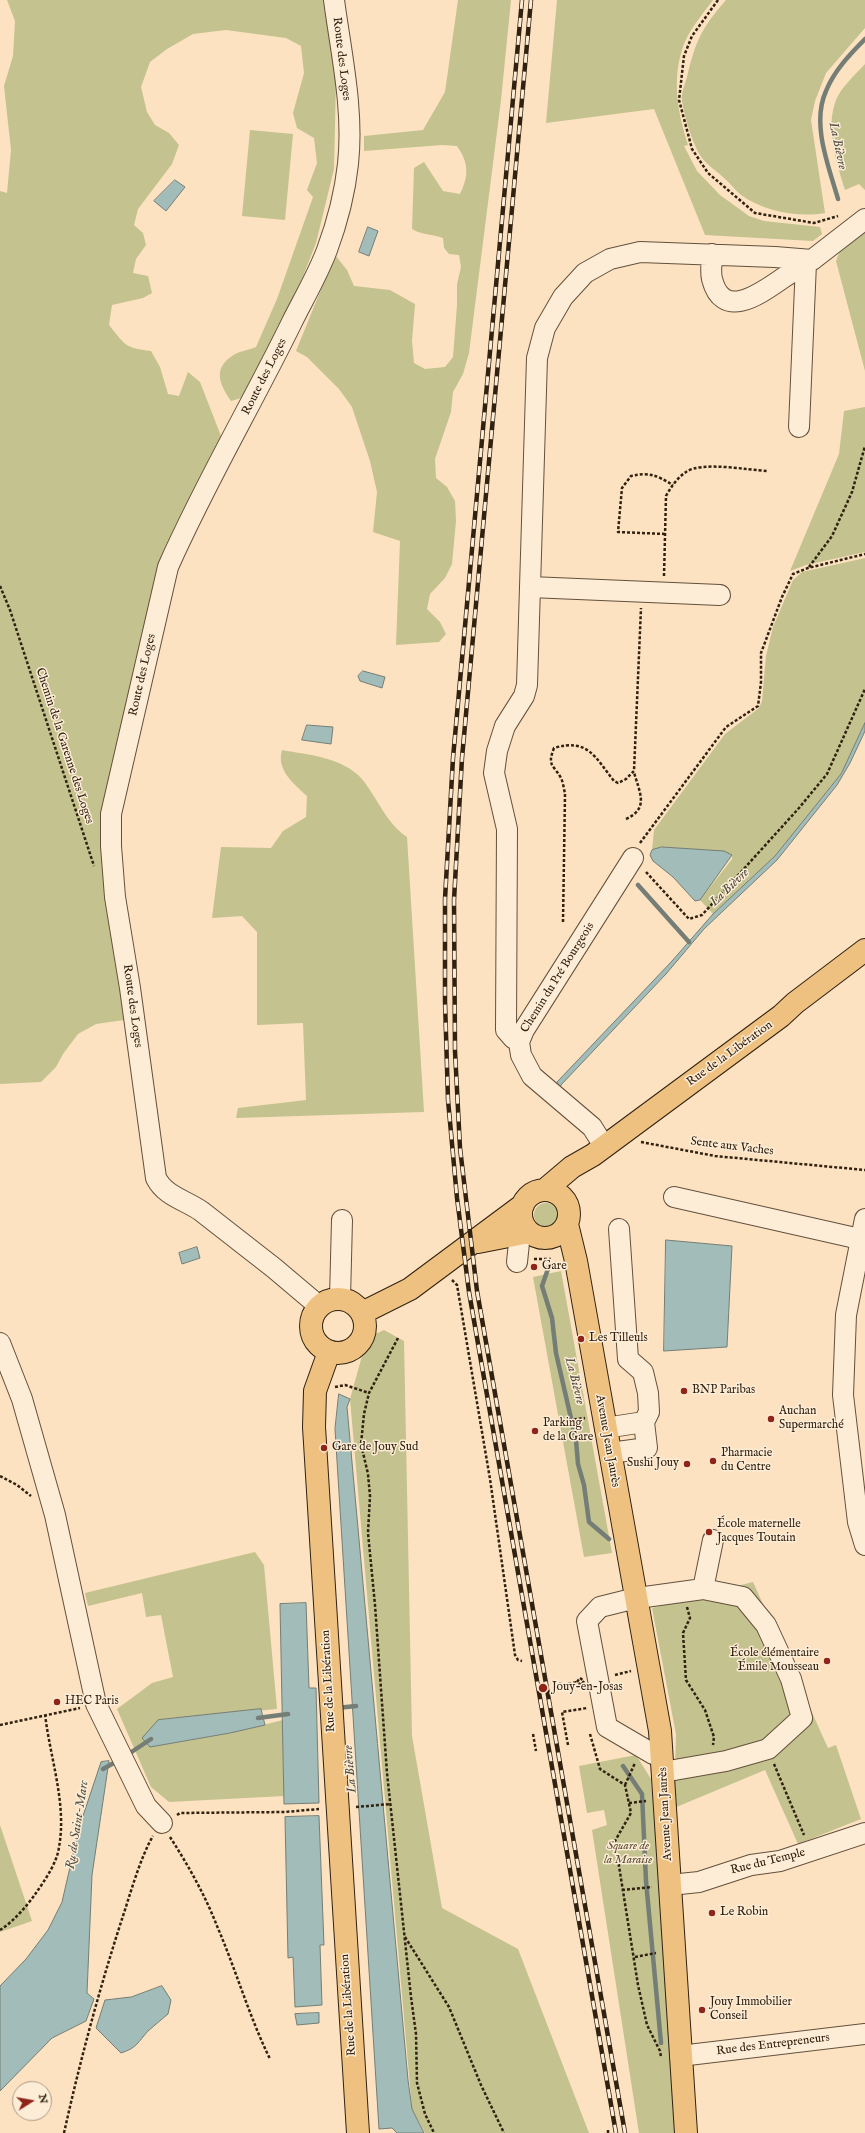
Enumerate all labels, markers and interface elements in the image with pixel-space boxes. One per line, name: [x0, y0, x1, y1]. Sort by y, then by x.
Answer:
street label: Route des Loges: [329, 16, 353, 102]
water label: La Bièvre: [824, 121, 850, 171]
street label: Route des Loges: [240, 336, 290, 418]
street label: Route des Loges: [127, 632, 159, 718]
street label: Chemin de la Garenne des Loges: [32, 666, 96, 826]
water label: La Bièvre: [707, 866, 753, 910]
street label: Chemin du Pré Bourgeois: [518, 920, 598, 1036]
street label: Route des Loges: [119, 963, 145, 1049]
street label: Rue de la Libération: [684, 1018, 776, 1090]
street label: Sente aux Vaches: [690, 1135, 774, 1159]
place label: Gare: [542, 1260, 567, 1274]
marker: Gare: [529, 1262, 539, 1272]
place label: Les Tilleuls: [589, 1332, 648, 1346]
marker: Les Tilleuls: [576, 1334, 586, 1344]
water label: La Bièvre: [561, 1356, 587, 1406]
place label: BNP Paribas: [692, 1384, 755, 1398]
marker: BNP Paribas: [679, 1386, 689, 1396]
street label: Avenue Jean Jaurès: [592, 1394, 622, 1488]
place label: Auchan Supermarché: [779, 1405, 844, 1433]
marker: Auchan Supermarché: [766, 1414, 776, 1424]
place label: Parking de la Gare: [543, 1417, 593, 1445]
marker: Parking de la Gare: [530, 1426, 540, 1436]
place label: Gare de Jouy Sud: [332, 1441, 418, 1455]
marker: Gare de Jouy Sud: [319, 1443, 329, 1453]
place label: Pharmacie du Centre: [721, 1447, 772, 1475]
marker: Pharmacie du Centre: [708, 1456, 718, 1466]
place label: Sushi Jouy: [627, 1457, 679, 1471]
marker: Sushi Jouy: [682, 1459, 692, 1469]
place label: École maternelle Jacques Toutain: [717, 1518, 801, 1546]
marker: École maternelle Jacques Toutain: [704, 1527, 714, 1537]
street label: Rue de la Libération: [319, 1630, 339, 1732]
place label: École élémentaire Émile Mousseau: [730, 1647, 819, 1675]
marker: École élémentaire Émile Mousseau: [822, 1656, 832, 1666]
place label: Jouy-en-Josas: [552, 1681, 623, 1695]
marker: Jouy-en-Josas: [537, 1682, 549, 1694]
place label: HEC Paris: [65, 1695, 119, 1709]
marker: HEC Paris: [52, 1697, 62, 1707]
water label: La Bièvre: [341, 1744, 361, 1794]
street label: Avenue Jean Jaurès: [656, 1767, 676, 1861]
water label: Ru de Saint-Marc: [63, 1779, 93, 1871]
park label: Square de la Maraise: [604, 1840, 652, 1868]
street label: Rue du Temple: [729, 1846, 807, 1878]
place label: Le Robin: [720, 1906, 768, 1920]
marker: Le Robin: [707, 1908, 717, 1918]
street label: Rue de la Libération: [338, 1953, 360, 2057]
place label: Jouy Immobilier Conseil: [710, 1996, 792, 2024]
marker: Jouy Immobilier Conseil: [697, 2005, 707, 2015]
street label: Rue des Entrepreneurs: [716, 2031, 830, 2059]
north arrow: [12, 2081, 52, 2121]
text: N: [35, 2093, 51, 2105]

